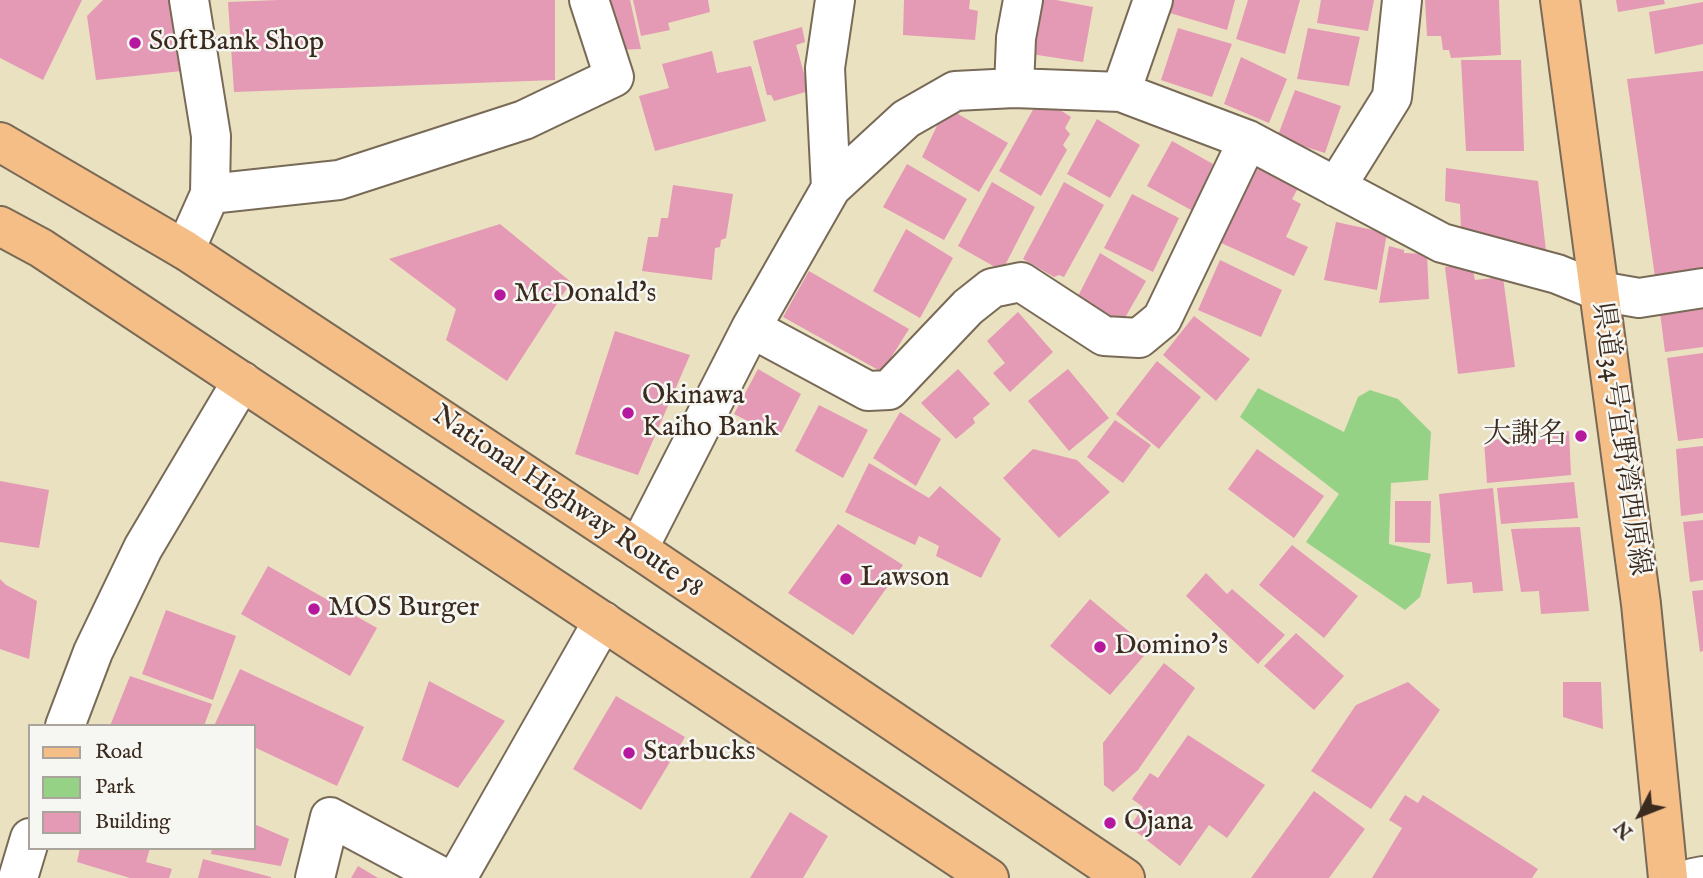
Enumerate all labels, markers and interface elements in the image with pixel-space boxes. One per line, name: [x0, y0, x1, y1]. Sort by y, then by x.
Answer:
place label: SoftBank Shop: [149, 26, 324, 60]
marker: SoftBank Shop: [127, 35, 143, 51]
place label: McDonald's: [514, 278, 656, 312]
marker: McDonald's: [492, 287, 508, 303]
street label: 県道34号宜野湾西原線: [1583, 300, 1655, 578]
place label: Okinawa Kaiho Bank: [642, 380, 778, 446]
street label: National Highway Route 58: [425, 400, 709, 606]
marker: Okinawa Kaiho Bank: [620, 405, 636, 421]
place label: 大謝名: [1483, 419, 1567, 453]
marker: 大謝名: [1573, 428, 1589, 444]
place label: Lawson: [860, 562, 950, 596]
marker: Lawson: [838, 571, 854, 587]
place label: MOS Burger: [328, 592, 479, 626]
marker: MOS Burger: [306, 601, 322, 617]
place label: Domino's: [1114, 630, 1228, 664]
marker: Domino's: [1092, 639, 1108, 655]
legend: [28, 724, 256, 850]
place label: Starbucks: [643, 736, 756, 770]
text: Road: [95, 739, 142, 766]
marker: Starbucks: [621, 745, 637, 761]
text: Park: [95, 774, 135, 801]
north arrow: [1605, 780, 1675, 850]
place label: Ojana: [1124, 806, 1193, 840]
text: Building: [95, 809, 170, 836]
marker: Ojana: [1102, 815, 1118, 831]
text: N: [1610, 815, 1639, 843]

